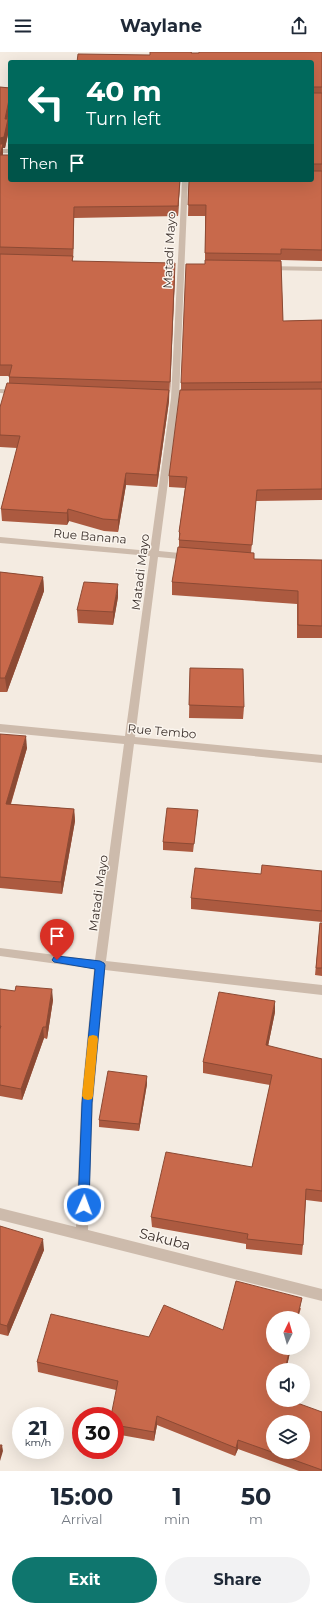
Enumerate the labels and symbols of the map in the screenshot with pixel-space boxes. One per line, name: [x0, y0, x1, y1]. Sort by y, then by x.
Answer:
street label: Matadi Mayo: [159, 211, 179, 289]
street label: Rue Banana: [53, 525, 127, 547]
street label: Matadi Mayo: [128, 533, 152, 611]
street label: Rue Tembo: [127, 721, 197, 741]
street label: Matadi Mayo: [85, 854, 111, 932]
pin: [40, 919, 74, 960]
position arrow: [63, 1184, 105, 1226]
street label: Sakuba: [137, 1224, 193, 1254]
north arrow: [266, 1311, 310, 1355]
speed limit sign: 30: [72, 1407, 124, 1459]

